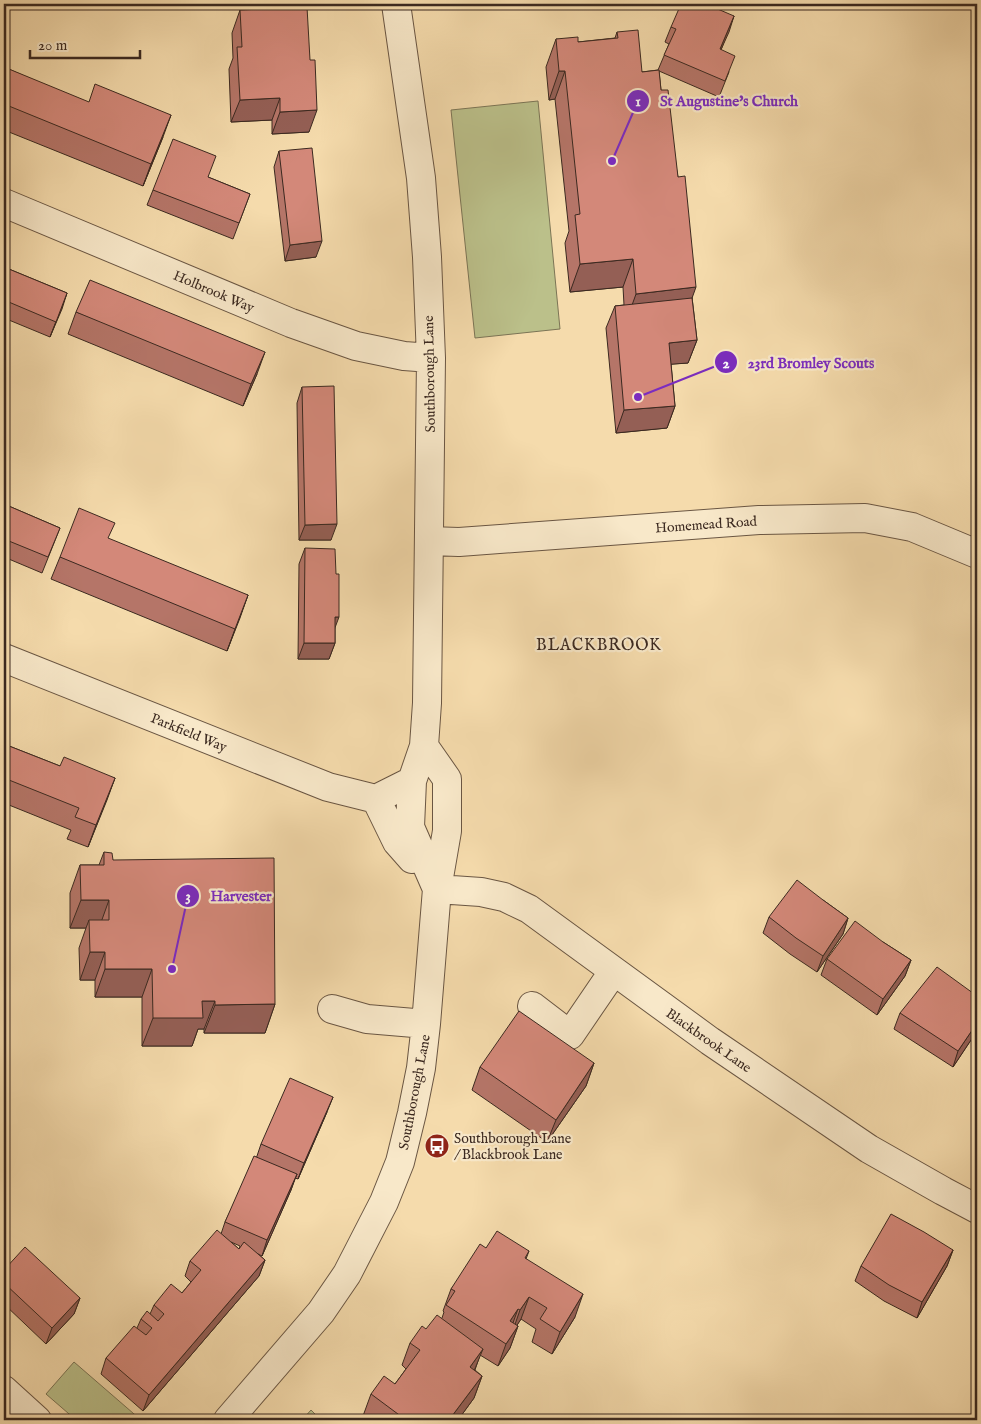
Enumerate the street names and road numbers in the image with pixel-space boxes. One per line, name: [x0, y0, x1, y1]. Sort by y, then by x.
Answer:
street label: Holbrook Way: [170, 267, 257, 317]
street label: Southborough Lane: [420, 315, 440, 433]
street label: Homemead Road: [655, 512, 758, 538]
street label: Parkfield Way: [148, 709, 230, 756]
street label: Blackbrook Lane: [662, 1005, 755, 1077]
street label: Southborough Lane: [395, 1032, 435, 1151]

